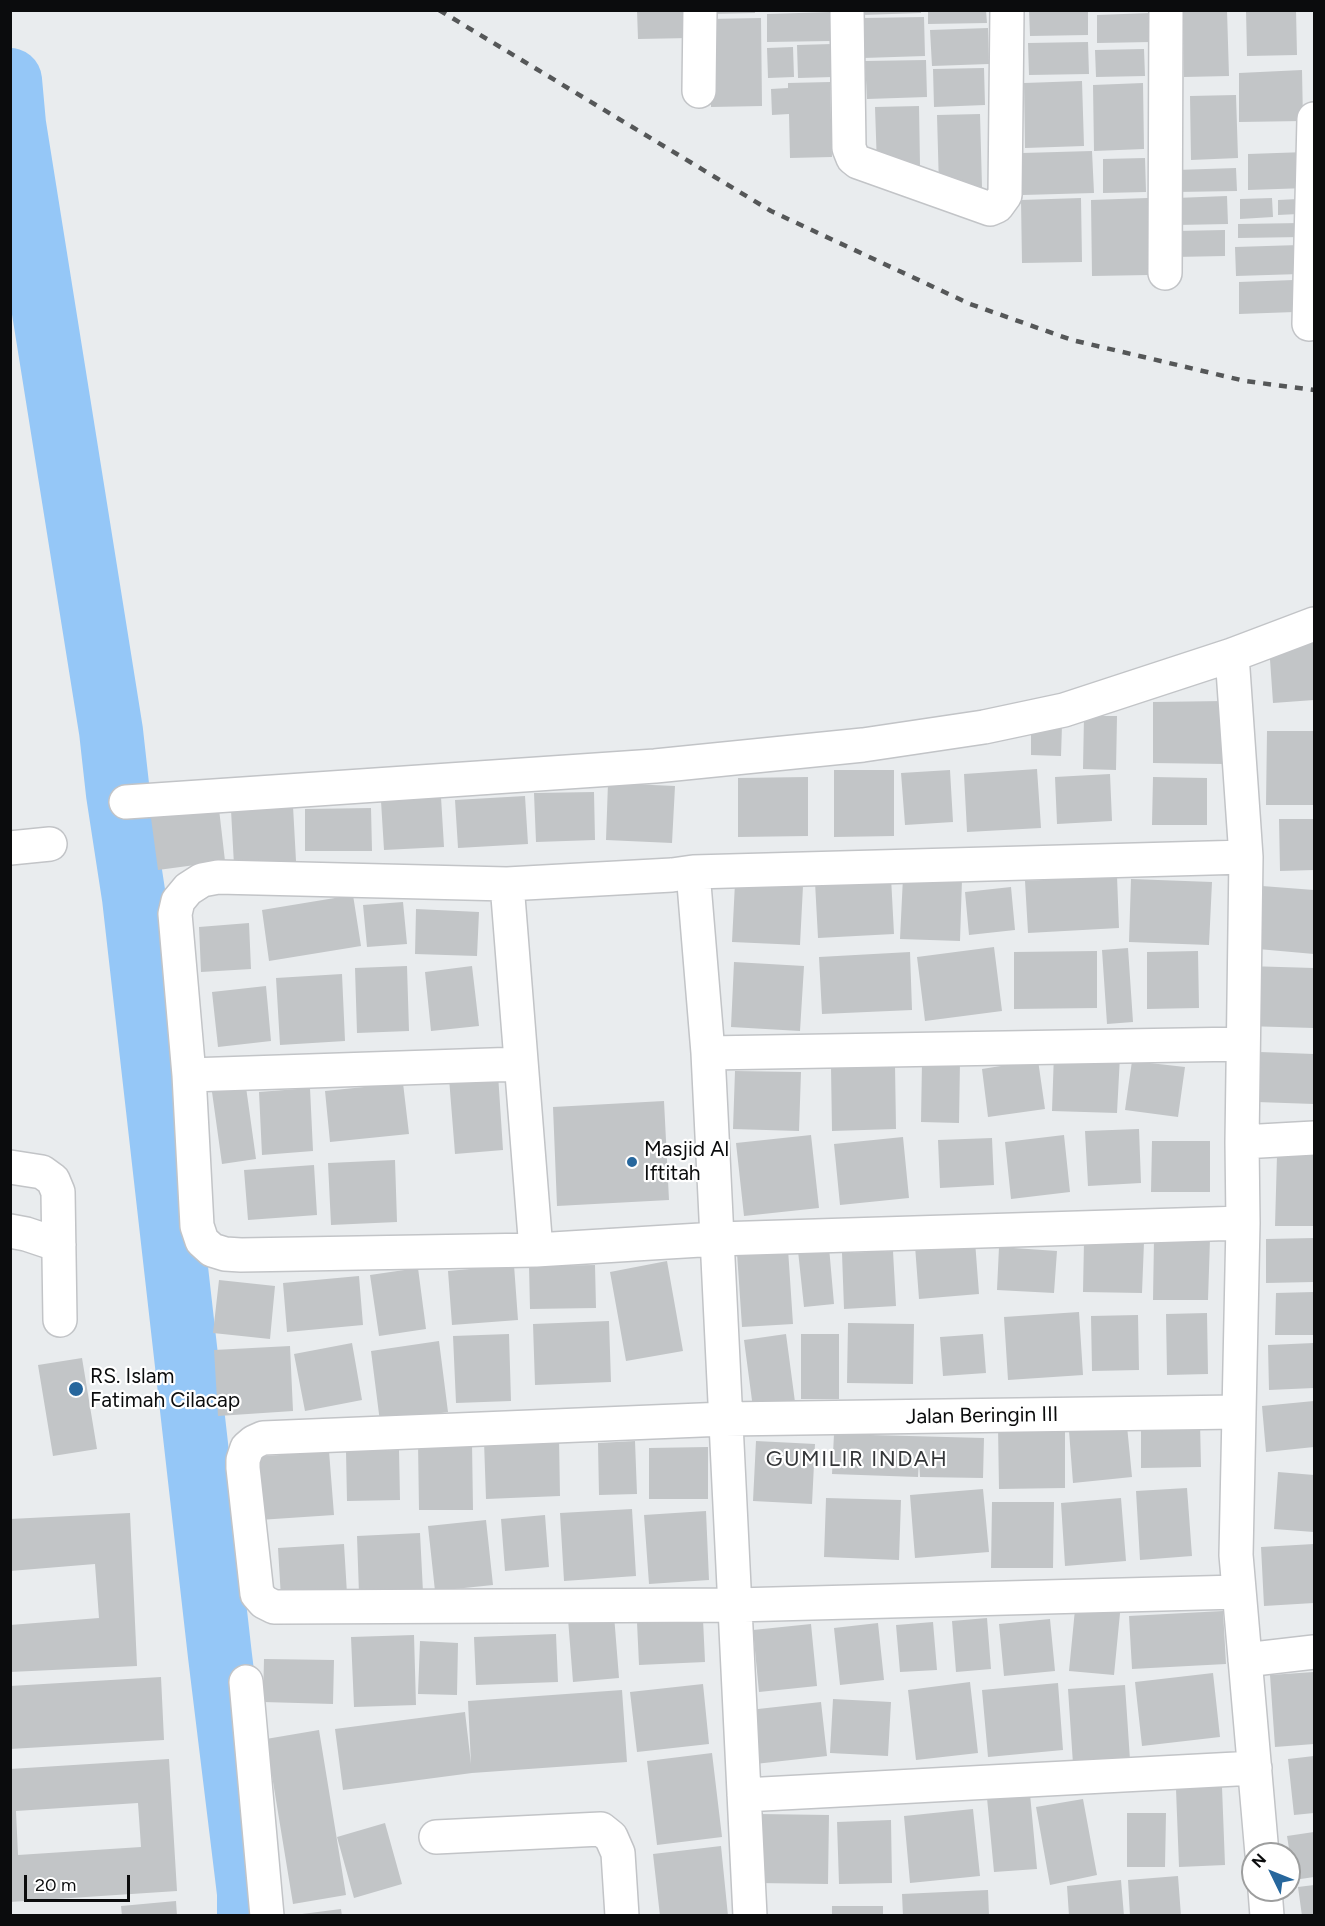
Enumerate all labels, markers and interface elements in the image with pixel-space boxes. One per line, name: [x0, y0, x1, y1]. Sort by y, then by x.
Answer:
place label: Masjid Al Iftitah: [644, 1137, 729, 1187]
marker: Masjid Al Iftitah: [625, 1155, 639, 1169]
place label: RS. Islam Fatimah Cilacap: [90, 1364, 240, 1414]
marker: RS. Islam Fatimah Cilacap: [67, 1380, 85, 1398]
street label: Jalan Beringin III: [905, 1402, 1059, 1430]
district label: GUMILIR INDAH: [766, 1447, 948, 1473]
north arrow: [1241, 1842, 1301, 1902]
text: N: [1248, 1850, 1270, 1872]
scale bar: [27, 1863, 134, 1901]
text: 20 m: [35, 1874, 76, 1896]

